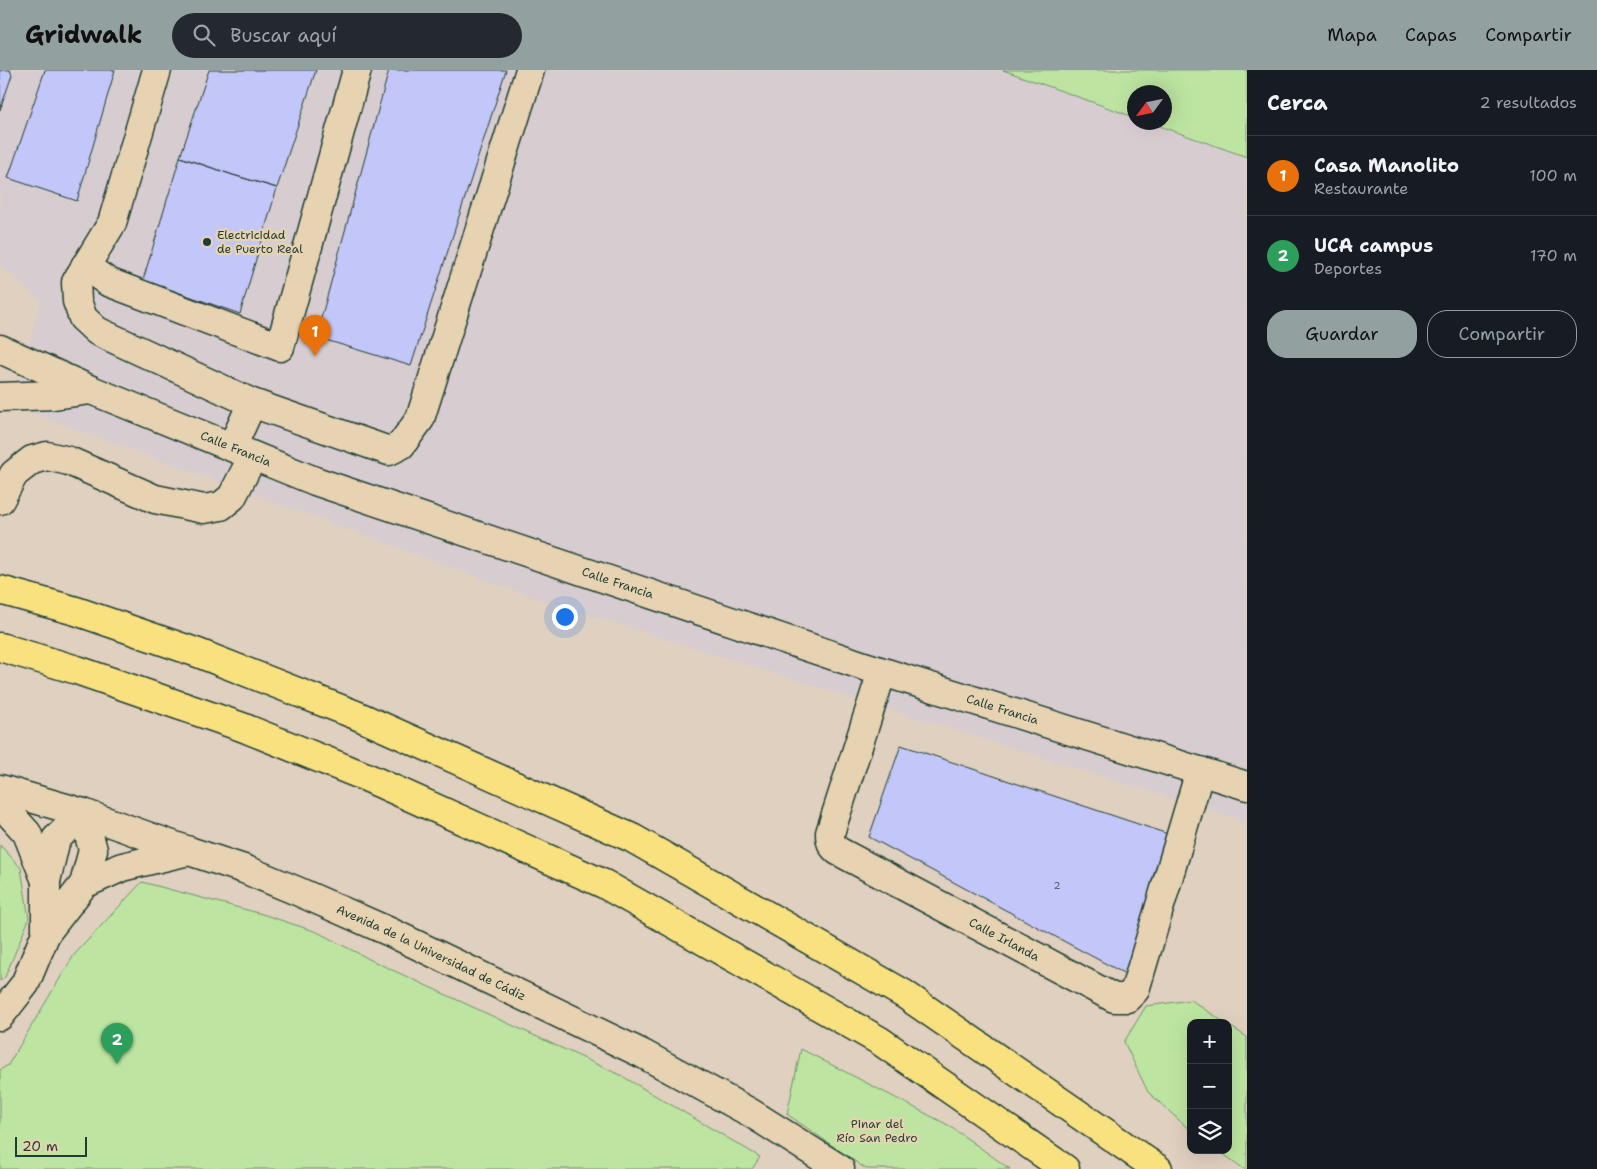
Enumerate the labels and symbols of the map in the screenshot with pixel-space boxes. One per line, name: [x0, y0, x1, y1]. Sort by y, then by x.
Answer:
north arrow: [1127, 85, 1172, 130]
place label: Electricidad de Puerto Real: [217, 227, 303, 257]
marker: Electricidad de Puerto Real: [201, 236, 213, 248]
pin: 1: [299, 315, 331, 356]
street label: Calle Francia: [198, 427, 274, 470]
street label: Calle Francia: [580, 563, 656, 603]
your location: [552, 604, 578, 630]
street label: Calle Francia: [964, 691, 1041, 728]
house number: 2: [1054, 879, 1061, 892]
street label: Avenida de la Universidad de Cádiz: [334, 901, 529, 1004]
street label: Calle Irlanda: [966, 914, 1043, 965]
pin: 2: [101, 1023, 133, 1064]
park label: Pinar del Río San Pedro: [836, 1116, 918, 1146]
scale bar: [15, 1134, 88, 1157]

